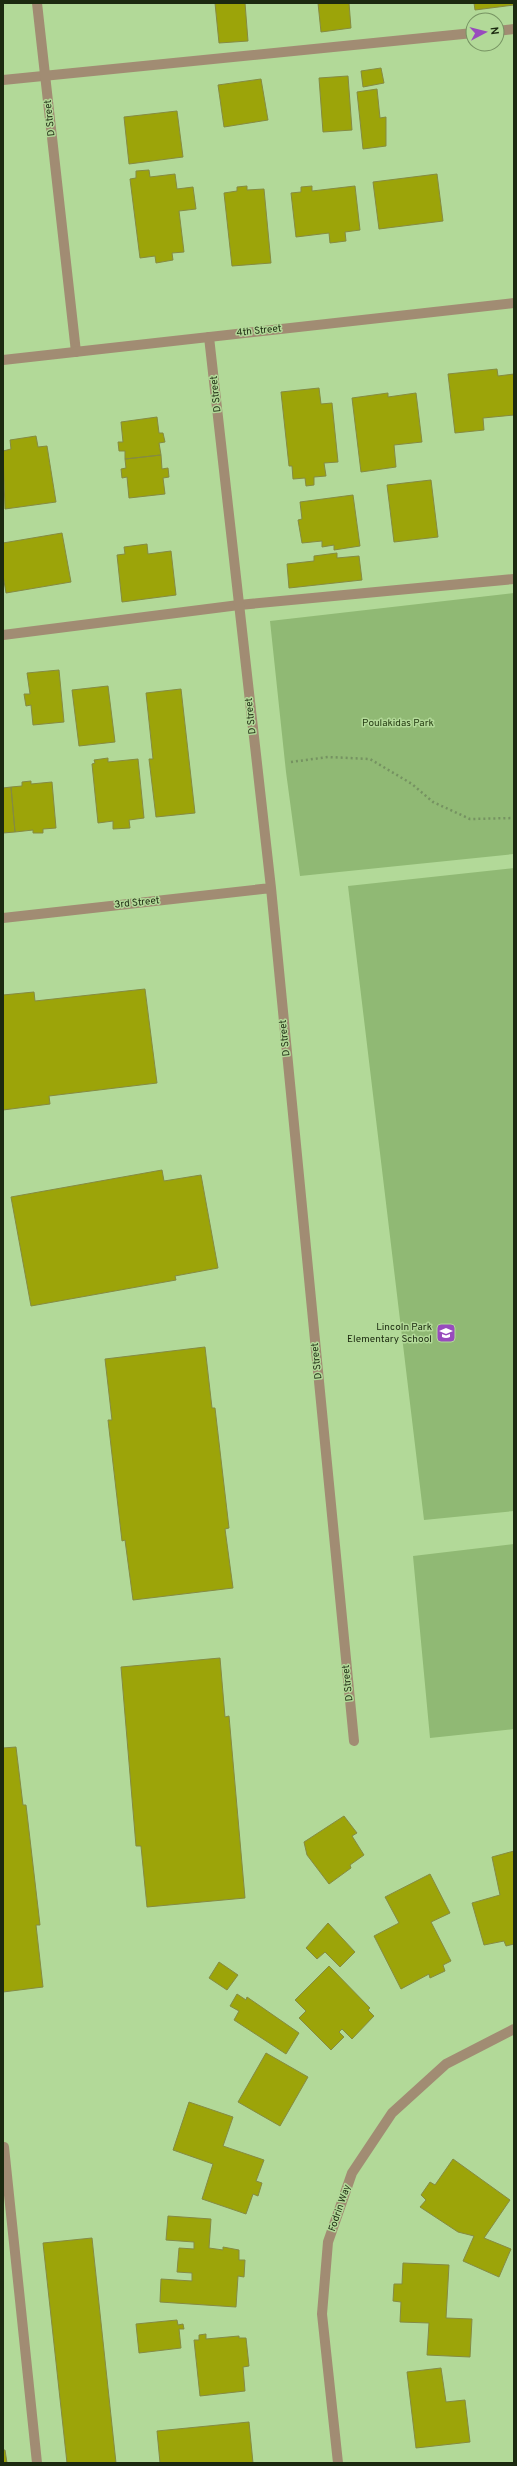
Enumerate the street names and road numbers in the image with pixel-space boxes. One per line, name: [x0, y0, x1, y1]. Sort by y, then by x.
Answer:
street label: D Street: [42, 99, 58, 137]
street label: 4th Street: [236, 322, 282, 340]
street label: D Street: [208, 375, 224, 413]
street label: D Street: [243, 697, 259, 735]
street label: 3rd Street: [114, 894, 160, 912]
street label: D Street: [277, 1019, 293, 1057]
street label: D Street: [309, 1342, 325, 1380]
street label: D Street: [340, 1664, 356, 1702]
street label: Fodrin Way: [326, 2183, 354, 2233]

